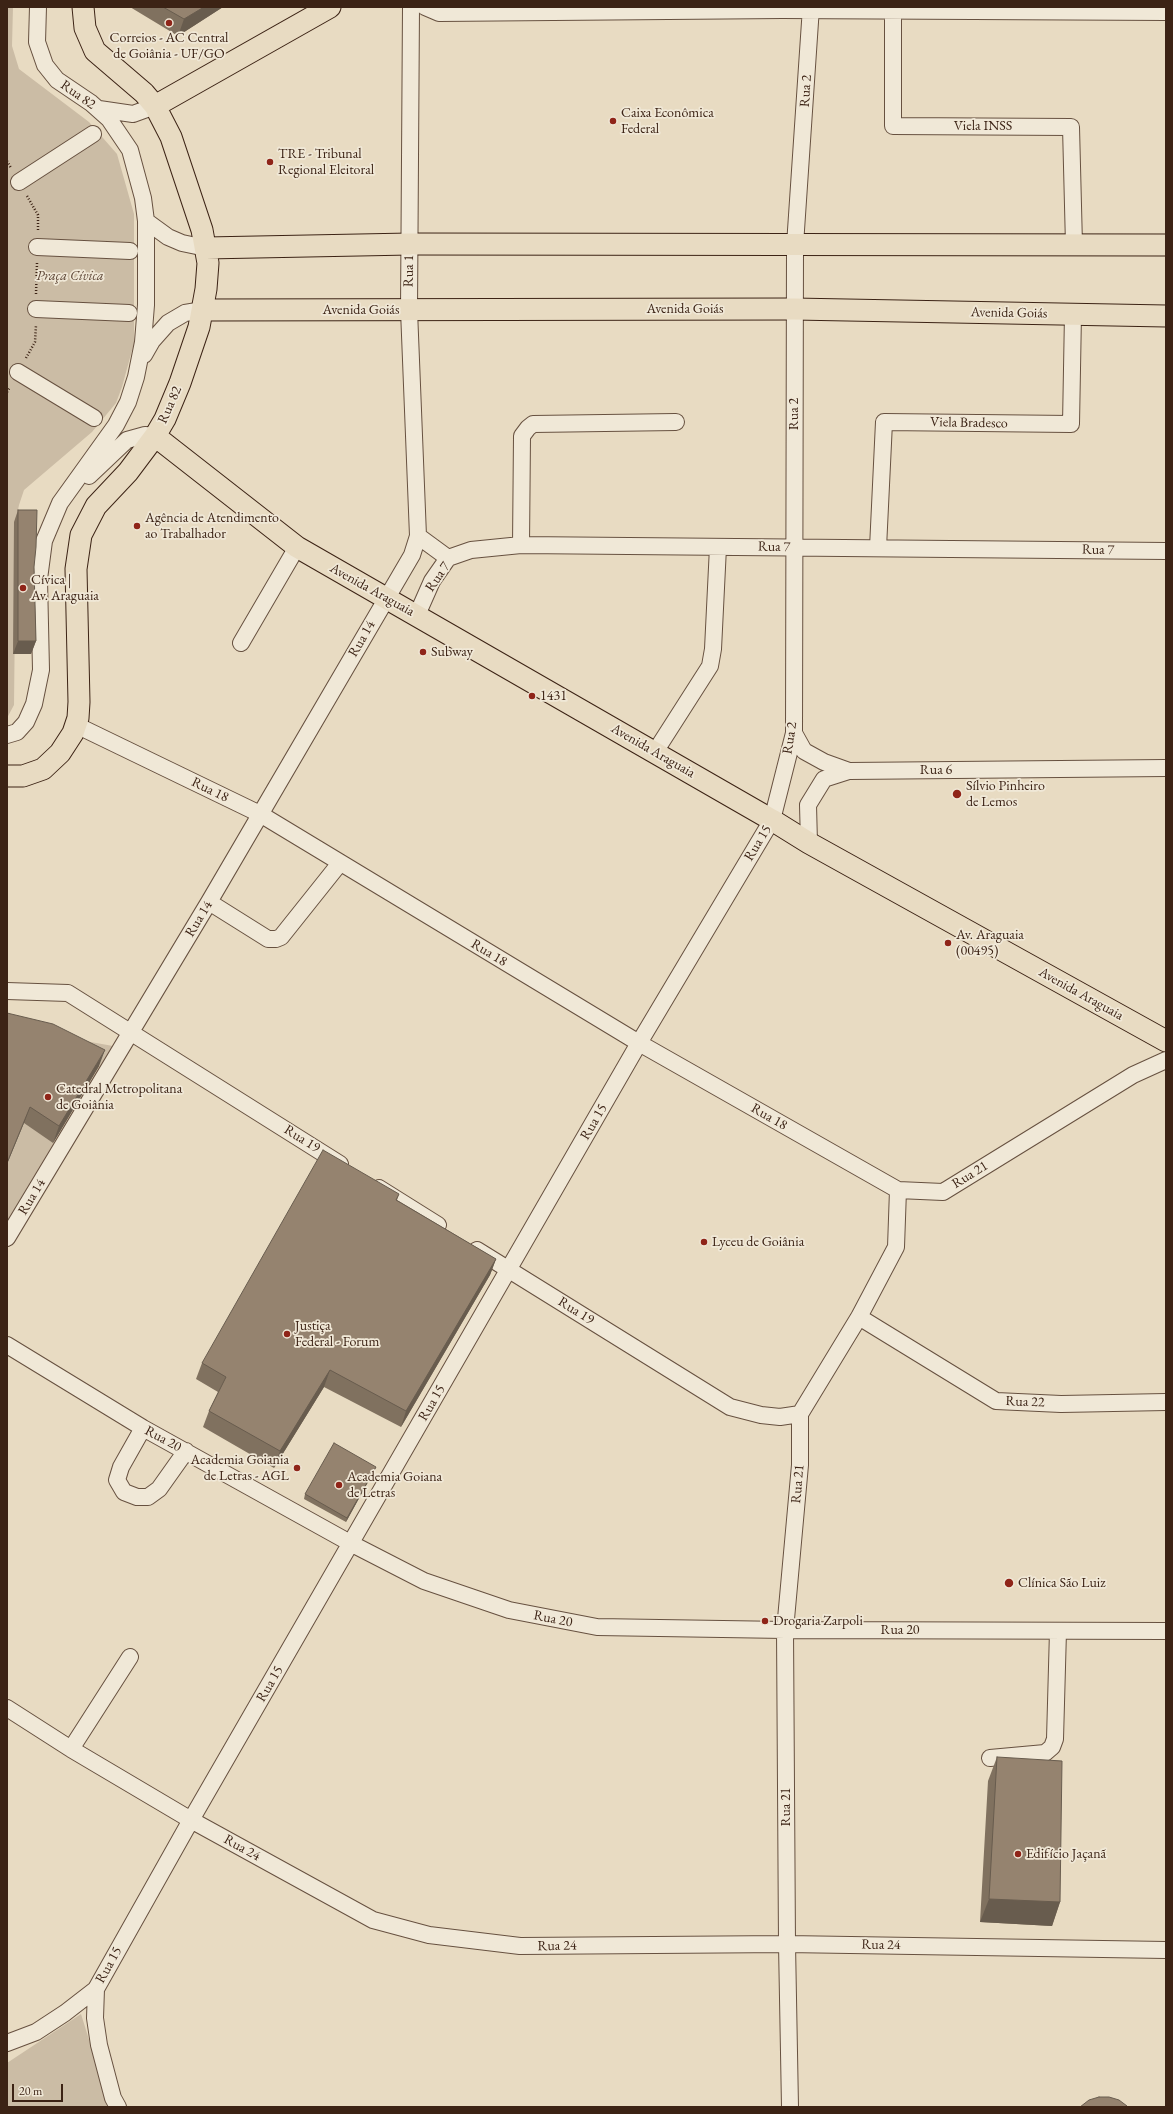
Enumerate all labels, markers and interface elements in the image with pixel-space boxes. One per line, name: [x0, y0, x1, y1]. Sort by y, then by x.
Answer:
marker: Correios - AC Central de Goiânia - UF/GO: [164, 18, 174, 28]
place label: Correios - AC Central de Goiânia - UF/GO: [110, 30, 228, 62]
street label: Rua 2: [796, 74, 816, 108]
street label: Rua 82: [57, 77, 99, 113]
place label: Caixa Econômica Federal: [621, 105, 714, 138]
marker: Caixa Econômica Federal: [608, 116, 618, 126]
street label: Viela INSS: [954, 118, 1012, 134]
place label: TRE - Tribunal Regional Eleitoral: [278, 146, 374, 178]
marker: TRE - Tribunal Regional Eleitoral: [265, 157, 275, 167]
street label: Rua 1: [400, 255, 418, 287]
park label: Praça Cívica: [36, 268, 104, 284]
street label: Avenida Goiás: [647, 301, 723, 317]
street label: Avenida Goiás: [323, 302, 399, 318]
street label: Avenida Goiás: [970, 304, 1048, 322]
street label: Rua 82: [154, 384, 186, 426]
street label: Rua 2: [786, 398, 802, 430]
street label: Viela Bradesco: [930, 414, 1008, 432]
place label: Agência de Atendimento ao Trabalhador: [145, 510, 279, 542]
marker: Agência de Atendimento ao Trabalhador: [132, 521, 142, 531]
street label: Rua 7: [758, 538, 790, 556]
street label: Rua 7: [1082, 541, 1114, 559]
street label: Rua 7: [422, 559, 454, 595]
street label: Avenida Araguaia: [327, 560, 417, 620]
place label: Cívica | Av. Araguaia: [31, 572, 99, 604]
marker: Cívica | Av. Araguaia: [18, 583, 28, 593]
street label: Rua 14: [345, 618, 379, 660]
place label: Subway: [431, 644, 473, 660]
marker: Subway: [418, 647, 428, 657]
place label: 1431: [540, 688, 567, 704]
marker: 1431: [527, 691, 537, 701]
street label: Avenida Araguaia: [608, 720, 698, 782]
street label: Rua 2: [779, 721, 801, 755]
street label: Rua 6: [920, 762, 952, 778]
street label: Rua 18: [189, 774, 231, 806]
place label: Sílvio Pinheiro de Lemos: [966, 778, 1045, 810]
marker: Sílvio Pinheiro de Lemos: [951, 788, 963, 800]
street label: Rua 15: [741, 822, 775, 864]
street label: Rua 14: [182, 898, 216, 940]
place label: Av. Araguaia (00495): [956, 927, 1024, 960]
street label: Rua 18: [468, 936, 510, 970]
marker: Av. Araguaia (00495): [943, 938, 953, 948]
street label: Avenida Araguaia: [1036, 964, 1126, 1024]
place label: Catedral Metropolitana de Goiânia: [56, 1081, 182, 1114]
marker: Catedral Metropolitana de Goiânia: [43, 1092, 53, 1102]
street label: Rua 18: [748, 1100, 790, 1134]
street label: Rua 15: [577, 1101, 611, 1143]
street label: Rua 19: [281, 1121, 323, 1157]
street label: Rua 21: [949, 1157, 991, 1193]
street label: Rua 14: [15, 1176, 49, 1218]
place label: Lyceu de Goiânia: [712, 1234, 804, 1250]
marker: Lyceu de Goiânia: [699, 1237, 709, 1247]
street label: Rua 19: [555, 1293, 597, 1329]
place label: Justiça Federal - Forum: [295, 1318, 379, 1350]
marker: Justiça Federal - Forum: [282, 1329, 292, 1339]
street label: Rua 15: [415, 1382, 449, 1424]
street label: Rua 22: [1005, 1393, 1045, 1411]
street label: Rua 20: [142, 1422, 184, 1456]
place label: Academia Goiania de Letras - AGL: [190, 1452, 289, 1484]
marker: Academia Goiania de Letras - AGL: [292, 1463, 302, 1473]
street label: Rua 21: [788, 1464, 808, 1504]
place label: Academia Goiana de Letras: [347, 1469, 442, 1502]
marker: Academia Goiana de Letras: [334, 1480, 344, 1490]
place label: Clínica São Luiz: [1018, 1575, 1106, 1591]
marker: Clínica São Luiz: [1003, 1577, 1015, 1589]
street label: Rua 20: [532, 1607, 574, 1631]
place label: Drogaria Zarpoli: [773, 1613, 863, 1629]
marker: Drogaria Zarpoli: [760, 1616, 770, 1626]
street label: Rua 20: [880, 1622, 920, 1638]
street label: Rua 15: [253, 1663, 287, 1705]
street label: Rua 21: [778, 1787, 794, 1827]
street label: Rua 24: [221, 1831, 263, 1865]
place label: Edifício Jaçanã: [1026, 1846, 1106, 1862]
marker: Edifício Jaçanã: [1013, 1849, 1023, 1859]
street label: Rua 24: [861, 1936, 901, 1954]
street label: Rua 24: [537, 1937, 577, 1955]
street label: Rua 15: [92, 1944, 126, 1986]
scale bar: [14, 2076, 65, 2102]
text: 20 m: [19, 2083, 42, 2099]

